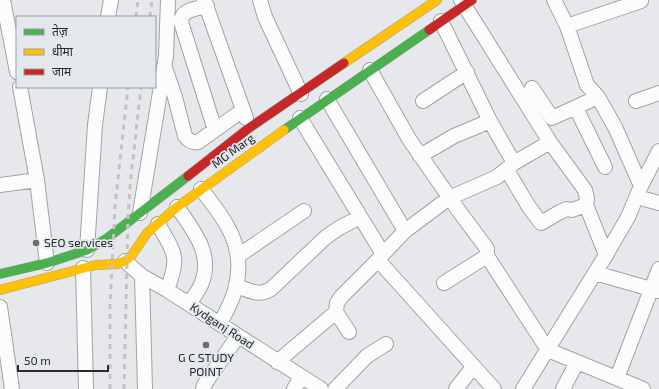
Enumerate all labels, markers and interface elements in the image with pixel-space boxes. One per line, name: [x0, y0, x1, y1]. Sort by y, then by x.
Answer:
legend: [16, 16, 156, 88]
text: तेज़: [52, 24, 69, 38]
text: धीमा: [52, 44, 74, 58]
text: जाम: [52, 64, 72, 78]
street label: MG Marg: [208, 130, 257, 170]
place label: SEO services: [44, 235, 113, 249]
marker: SEO services: [31, 238, 41, 248]
street label: Kydganj Road: [187, 299, 257, 352]
marker: G C STUDY POINT: [201, 340, 211, 350]
scale bar: [18, 347, 108, 373]
place label: G C STUDY POINT: [178, 350, 234, 378]
text: 50 m: [24, 353, 51, 367]

